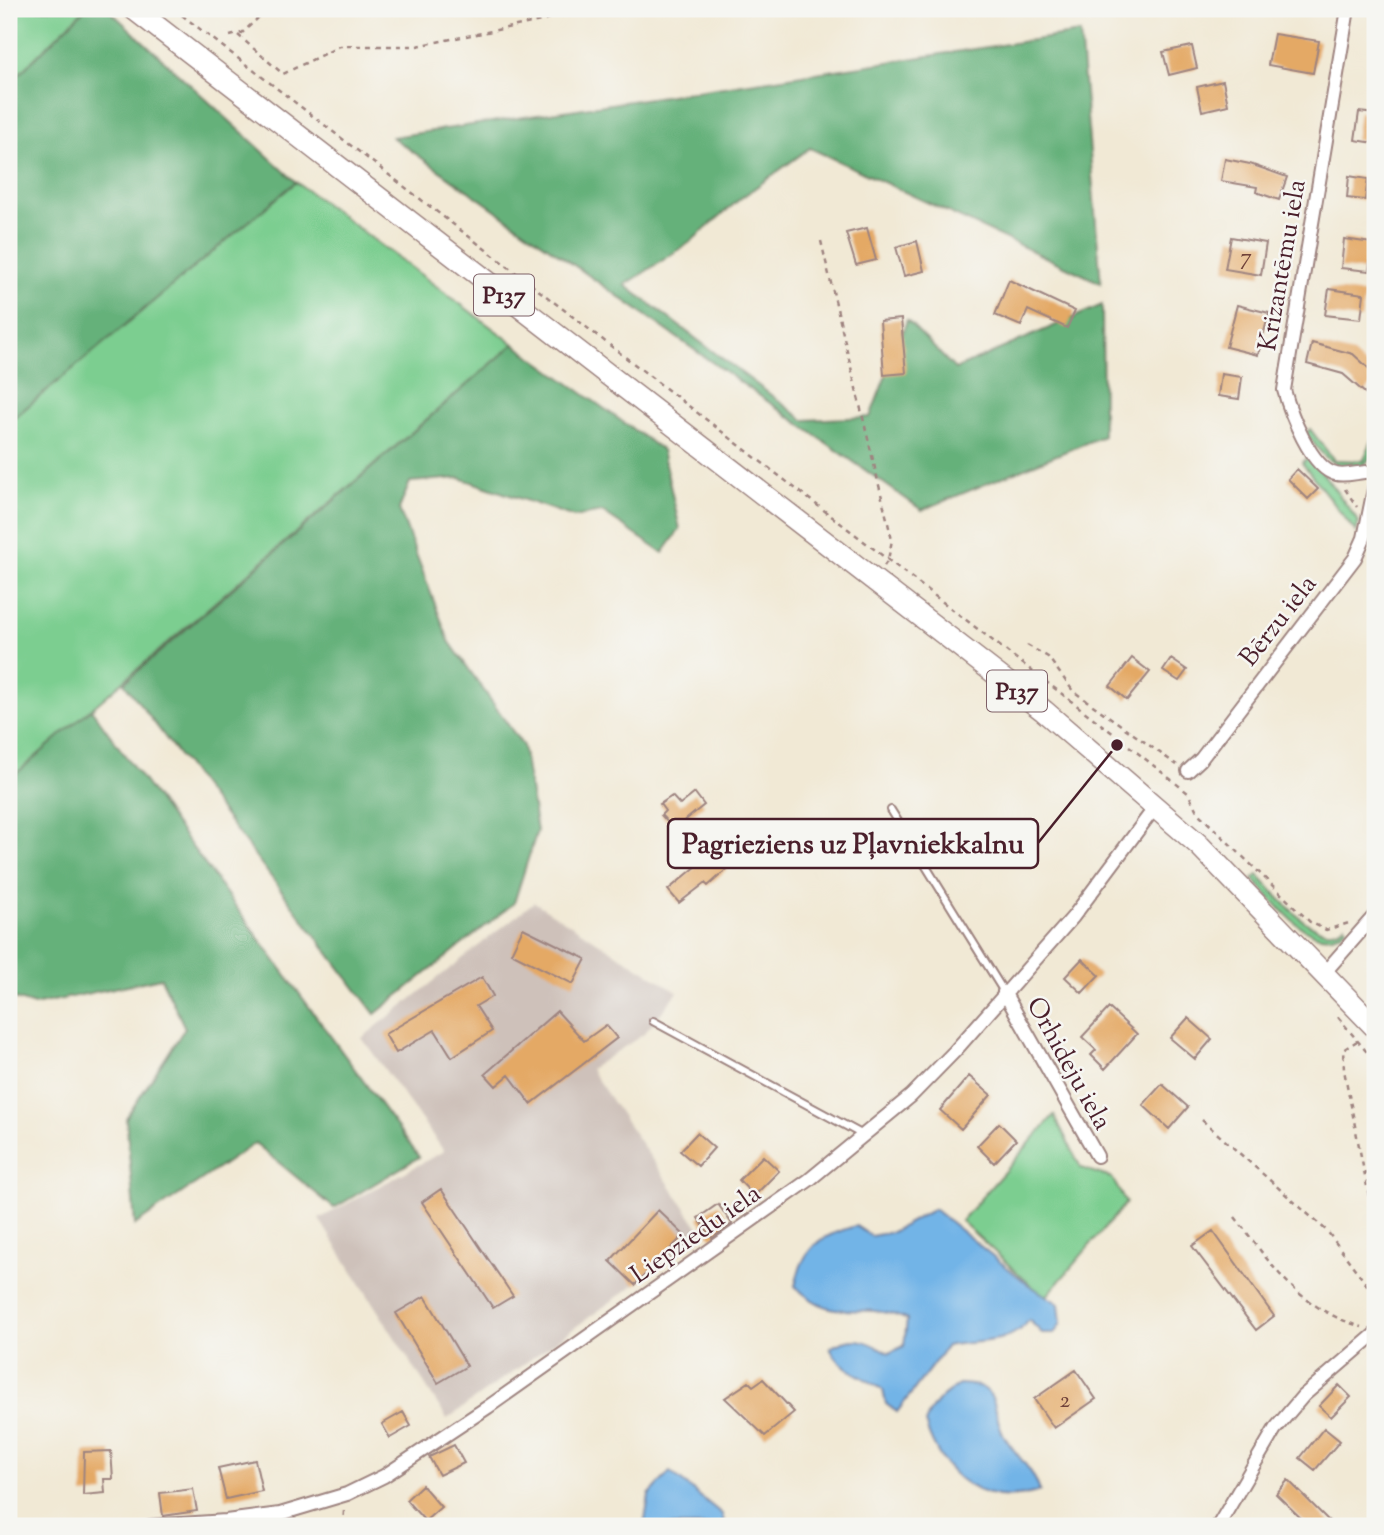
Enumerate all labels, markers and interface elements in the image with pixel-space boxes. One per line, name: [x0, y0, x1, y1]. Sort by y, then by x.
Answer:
street label: Krizantēmu iela: [1250, 177, 1317, 354]
house number: 7: [1240, 242, 1252, 275]
road number: P137: [474, 274, 534, 316]
street label: Bērzu iela: [1231, 568, 1327, 675]
road number: P137: [987, 670, 1047, 712]
callout: Pagrieziens uz Pļavniekkalnu: [668, 819, 1038, 868]
text: Pagrieziens uz Pļavniekkalnu: [682, 826, 1025, 866]
street label: Orhideju iela: [1016, 991, 1120, 1137]
street label: Liepziedu iela: [624, 1176, 769, 1294]
house number: 2: [1060, 1385, 1071, 1418]

